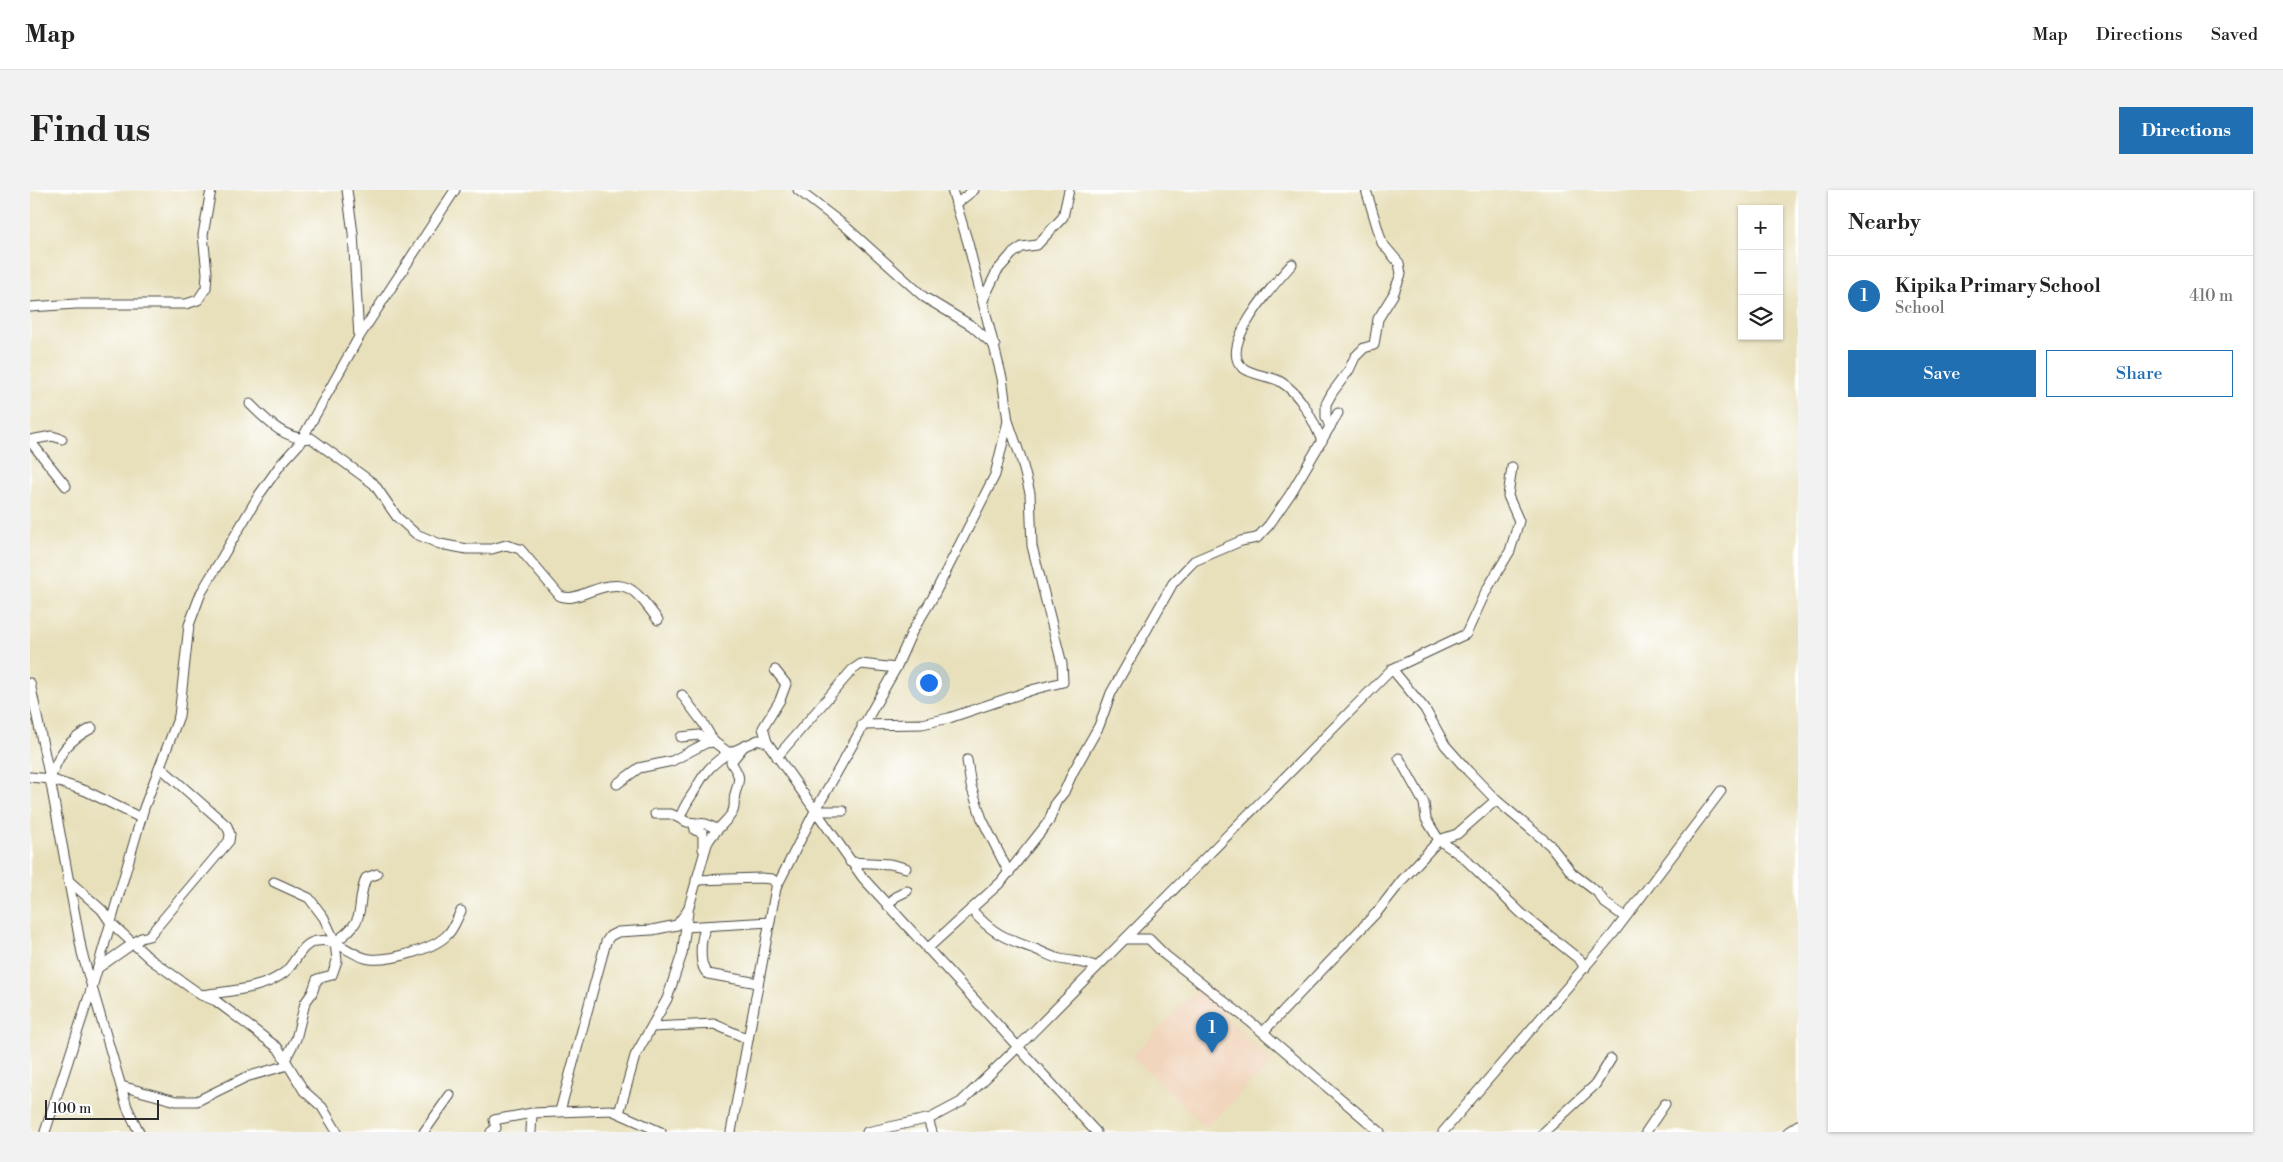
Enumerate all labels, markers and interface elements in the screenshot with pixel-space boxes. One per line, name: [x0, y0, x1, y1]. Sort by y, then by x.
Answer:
text: Map: [25, 20, 75, 50]
text: Map: [2032, 23, 2068, 46]
text: Directions: [2096, 23, 2183, 46]
text: Saved: [2211, 23, 2258, 46]
button: Directions: [2119, 107, 2253, 154]
text: Find us: [30, 109, 150, 152]
map controls: [1738, 205, 1783, 340]
button: +: [1738, 205, 1783, 250]
text: Nearby: [1848, 210, 1921, 236]
button: −: [1738, 250, 1783, 295]
text: Kipika Primary School: [1895, 274, 2101, 298]
text: 1: [1860, 286, 1868, 306]
text: 410 m: [2189, 286, 2233, 306]
button: layers: [1738, 295, 1783, 340]
text: School: [1895, 298, 1944, 318]
button: Save: [1848, 350, 2036, 397]
button: Share: [2046, 350, 2233, 397]
your location: [916, 670, 942, 696]
pin: 1: [1196, 1012, 1228, 1053]
scale bar: [45, 1097, 159, 1120]
text: 100 m: [52, 1100, 91, 1118]

